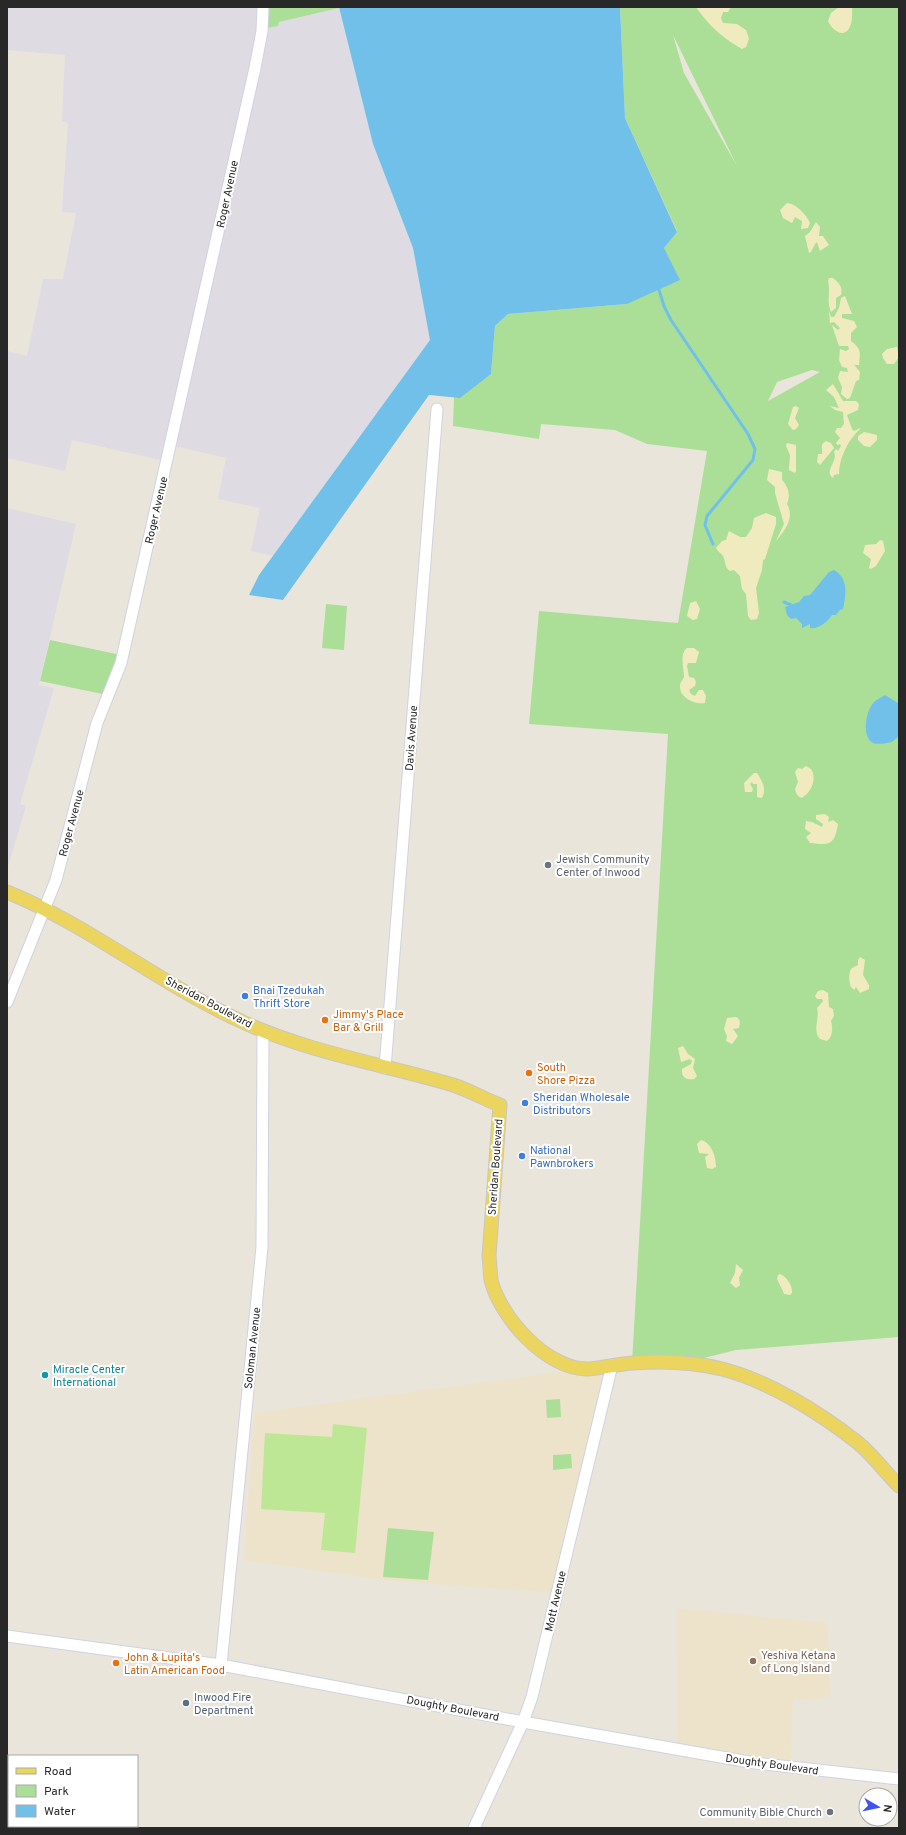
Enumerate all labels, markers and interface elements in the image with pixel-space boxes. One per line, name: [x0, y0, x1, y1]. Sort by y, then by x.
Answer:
street label: Roger Avenue: [214, 159, 242, 229]
street label: Roger Avenue: [142, 475, 172, 545]
street label: Davis Avenue: [403, 705, 421, 771]
street label: Roger Avenue: [56, 788, 88, 858]
place label: Jewish Community Center of Inwood: [556, 853, 650, 880]
marker: Jewish Community Center of Inwood: [543, 860, 553, 870]
street label: Sheridan Boulevard: [163, 974, 254, 1032]
place label: Bnai Tzedukah Thrift Store: [253, 984, 325, 1011]
marker: Bnai Tzedukah Thrift Store: [240, 991, 250, 1001]
place label: Jimmy's Place Bar & Grill: [333, 1008, 404, 1035]
marker: Jimmy's Place Bar & Grill: [320, 1015, 330, 1025]
place label: South Shore Pizza: [537, 1061, 595, 1088]
marker: South Shore Pizza: [524, 1068, 534, 1078]
place label: Sheridan Wholesale Distributors: [533, 1091, 630, 1118]
marker: Sheridan Wholesale Distributors: [520, 1098, 530, 1108]
street label: Sheridan Boulevard: [486, 1118, 506, 1216]
place label: National Pawnbrokers: [530, 1144, 594, 1171]
marker: National Pawnbrokers: [517, 1151, 527, 1161]
street label: Soloman Avenue: [242, 1307, 264, 1390]
place label: Miracle Center International: [53, 1363, 126, 1390]
marker: Miracle Center International: [40, 1370, 50, 1380]
street label: Mott Avenue: [542, 1569, 570, 1633]
place label: Yeshiva Ketana of Long Island: [761, 1649, 836, 1676]
place label: John & Lupita's Latin American Food: [124, 1651, 225, 1678]
marker: Yeshiva Ketana of Long Island: [748, 1656, 758, 1666]
marker: John & Lupita's Latin American Food: [111, 1658, 121, 1668]
place label: Inwood Fire Department: [194, 1691, 254, 1718]
street label: Doughty Boulevard: [405, 1693, 500, 1725]
marker: Inwood Fire Department: [181, 1698, 191, 1708]
street label: Doughty Boulevard: [724, 1752, 819, 1778]
legend: [8, 1755, 138, 1827]
text: Road: [44, 1764, 72, 1780]
text: Park: [44, 1784, 69, 1800]
north arrow: [858, 1787, 898, 1827]
text: N: [879, 1803, 894, 1813]
text: Water: [44, 1804, 76, 1820]
place label: Community Bible Church: [699, 1806, 822, 1820]
marker: Community Bible Church: [825, 1807, 835, 1817]

